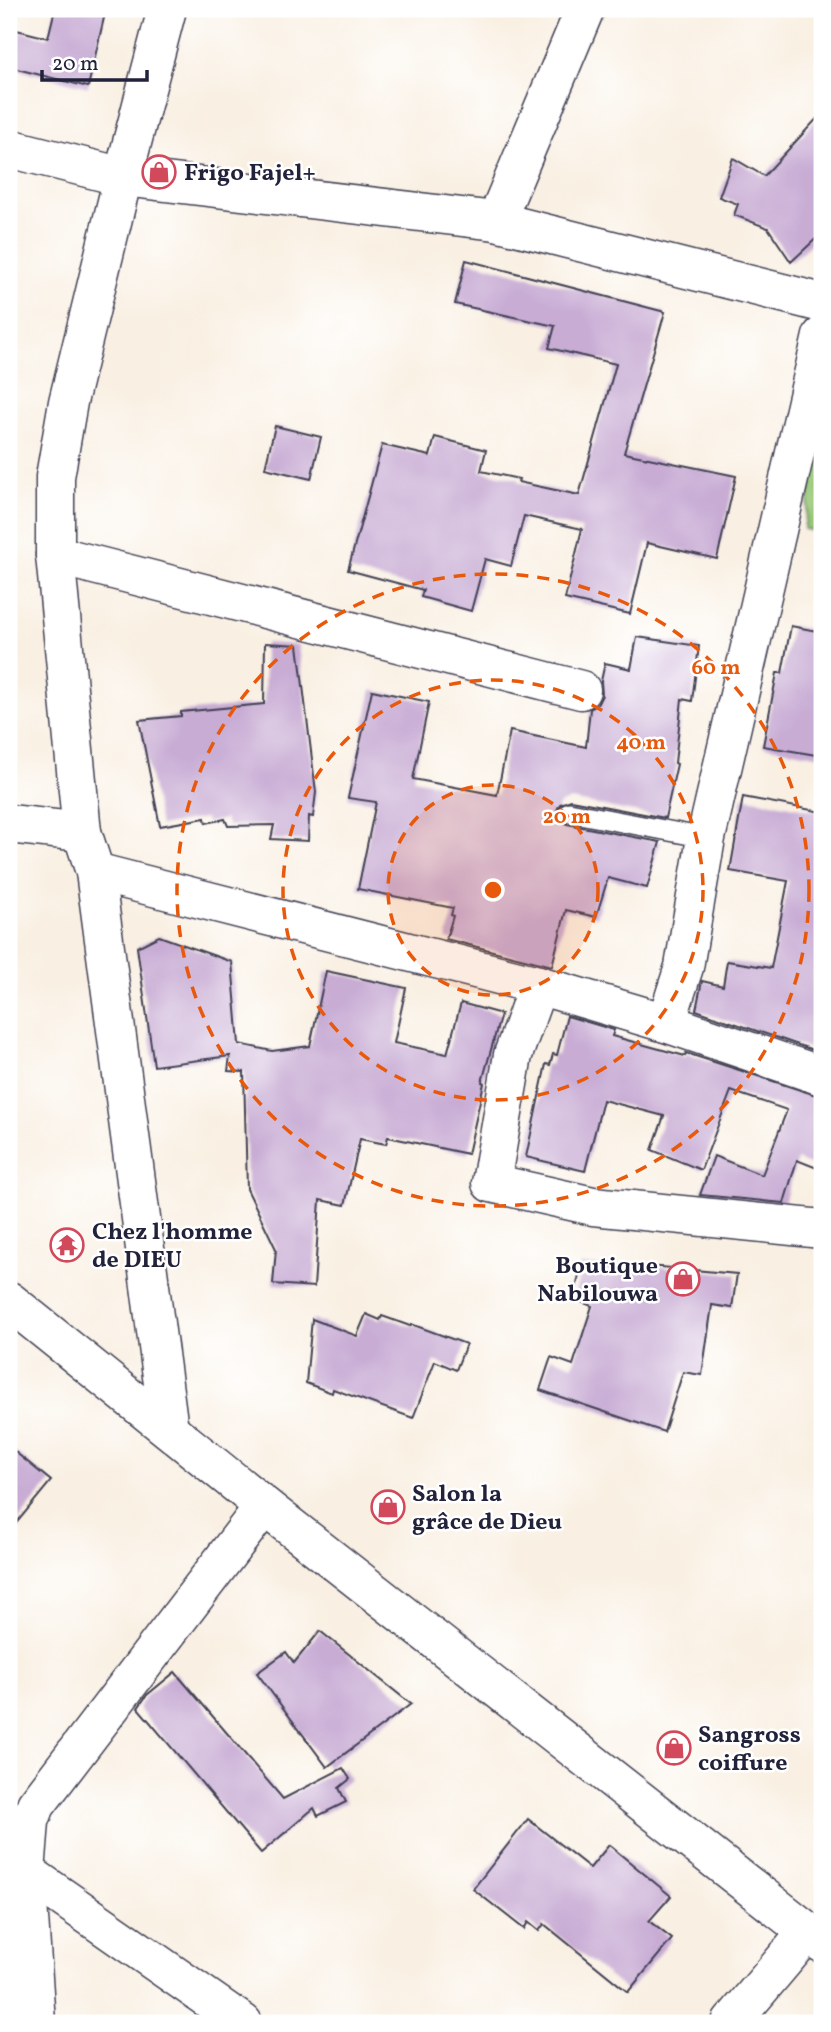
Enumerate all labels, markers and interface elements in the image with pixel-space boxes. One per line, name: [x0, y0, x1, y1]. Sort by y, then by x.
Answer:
scale bar: [42, 38, 147, 82]
text: 20 m: [52, 50, 98, 79]
shop icon: Frigo Fajel+: [140, 153, 178, 191]
place label: Frigo Fajel+: [184, 157, 316, 191]
text: 60 m: [692, 654, 740, 683]
text: 40 m: [616, 729, 666, 758]
text: 20 m: [543, 803, 591, 832]
centre of rings: [481, 878, 505, 902]
place label: Chez l'homme de DIEU: [92, 1216, 253, 1278]
temple icon: Chez l'homme de DIEU: [48, 1226, 86, 1264]
place label: Boutique Nabilouwa: [537, 1250, 658, 1312]
shop icon: Boutique Nabilouwa: [664, 1260, 702, 1298]
place label: Salon la grâce de Dieu: [412, 1478, 563, 1540]
shop icon: Salon la grâce de Dieu: [369, 1488, 407, 1526]
place label: Sangross coiffure: [698, 1719, 801, 1781]
shop icon: Sangross coiffure: [655, 1729, 693, 1767]

